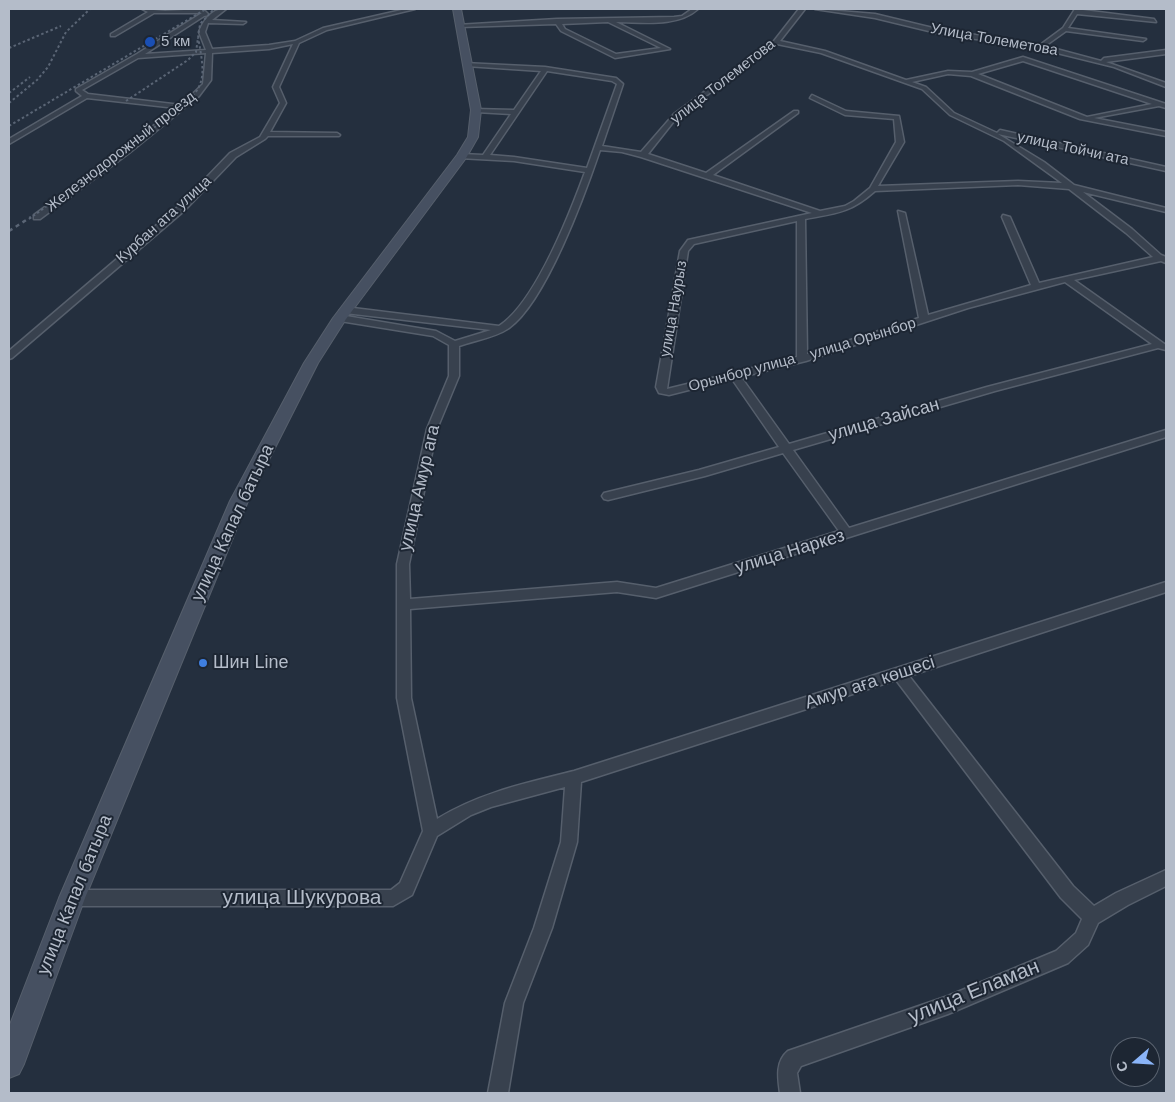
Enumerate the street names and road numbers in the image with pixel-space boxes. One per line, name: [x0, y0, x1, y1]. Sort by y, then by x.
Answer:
street label: Улица Толеметова: [929, 20, 1059, 60]
street label: улица Толеметова: [667, 36, 779, 128]
street label: Железнодорожный проезд: [43, 88, 199, 216]
street label: улица Тойчи ата: [1016, 128, 1130, 170]
street label: Курбан ата улица: [113, 173, 215, 267]
street label: улица Наурыз: [657, 259, 691, 359]
street label: улица Орынбор: [808, 314, 918, 364]
street label: Орынбор улица: [687, 350, 797, 396]
street label: улица Зайсан: [826, 394, 942, 446]
street label: улица Амур ага: [395, 423, 445, 553]
street label: улица Капал батыра: [187, 441, 279, 605]
street label: улица Наркез: [733, 525, 847, 579]
street label: Амур аға көшесі: [802, 652, 938, 714]
street label: улица Капал батыра: [33, 812, 117, 978]
street label: улица Шукурова: [223, 885, 381, 911]
street label: улица Еламан: [905, 954, 1043, 1030]

